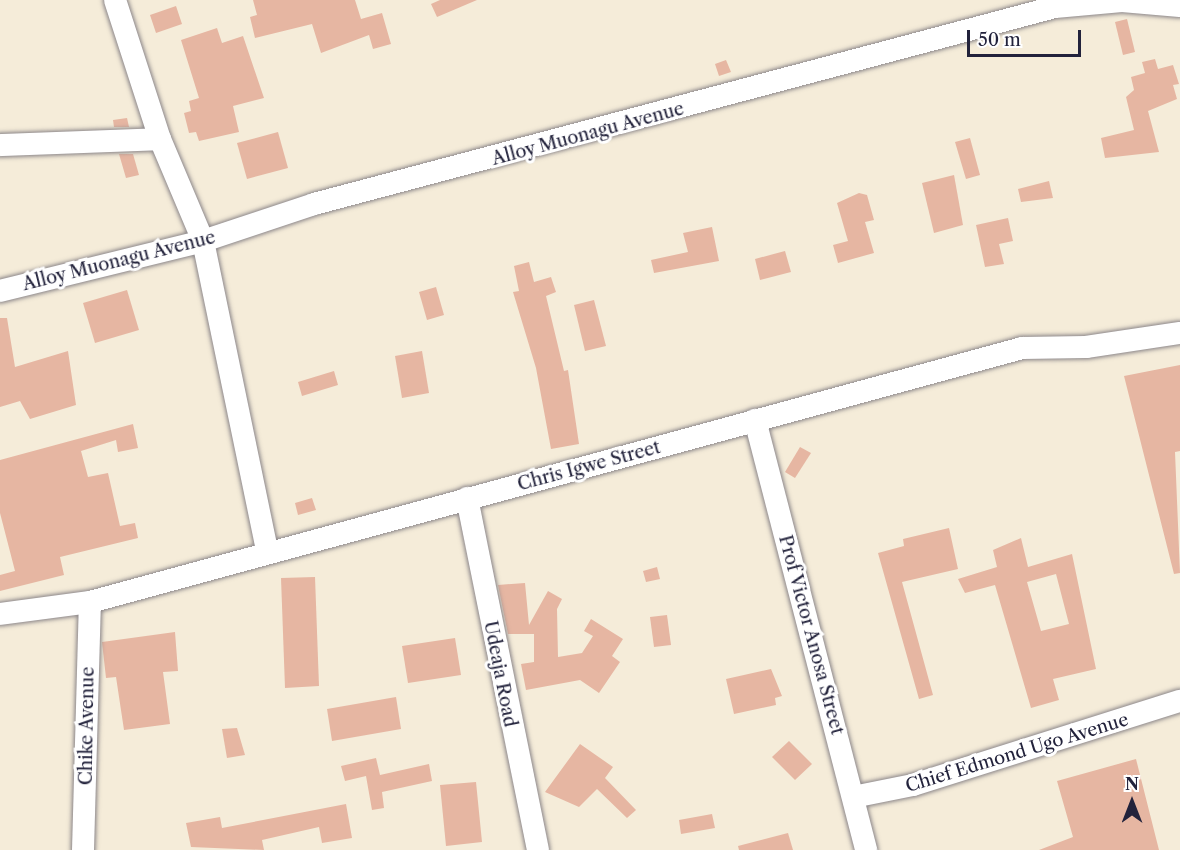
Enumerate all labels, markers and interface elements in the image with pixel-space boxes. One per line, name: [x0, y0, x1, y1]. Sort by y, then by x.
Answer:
scale bar: [970, 18, 1084, 56]
text: 50 m: [978, 29, 1021, 51]
street label: Alloy Muonagu Avenue: [489, 98, 687, 170]
street label: Alloy Muonagu Avenue: [20, 226, 218, 296]
street label: Chris Igwe Street: [515, 437, 663, 495]
street label: Prof Victor Anosa Street: [774, 532, 848, 738]
street label: Udeaja Road: [479, 619, 521, 729]
street label: Chike Avenue: [75, 666, 99, 786]
street label: Chief Edmond Ugo Avenue: [903, 709, 1131, 797]
north arrow: [1102, 772, 1162, 832]
text: N: [1125, 774, 1139, 794]

